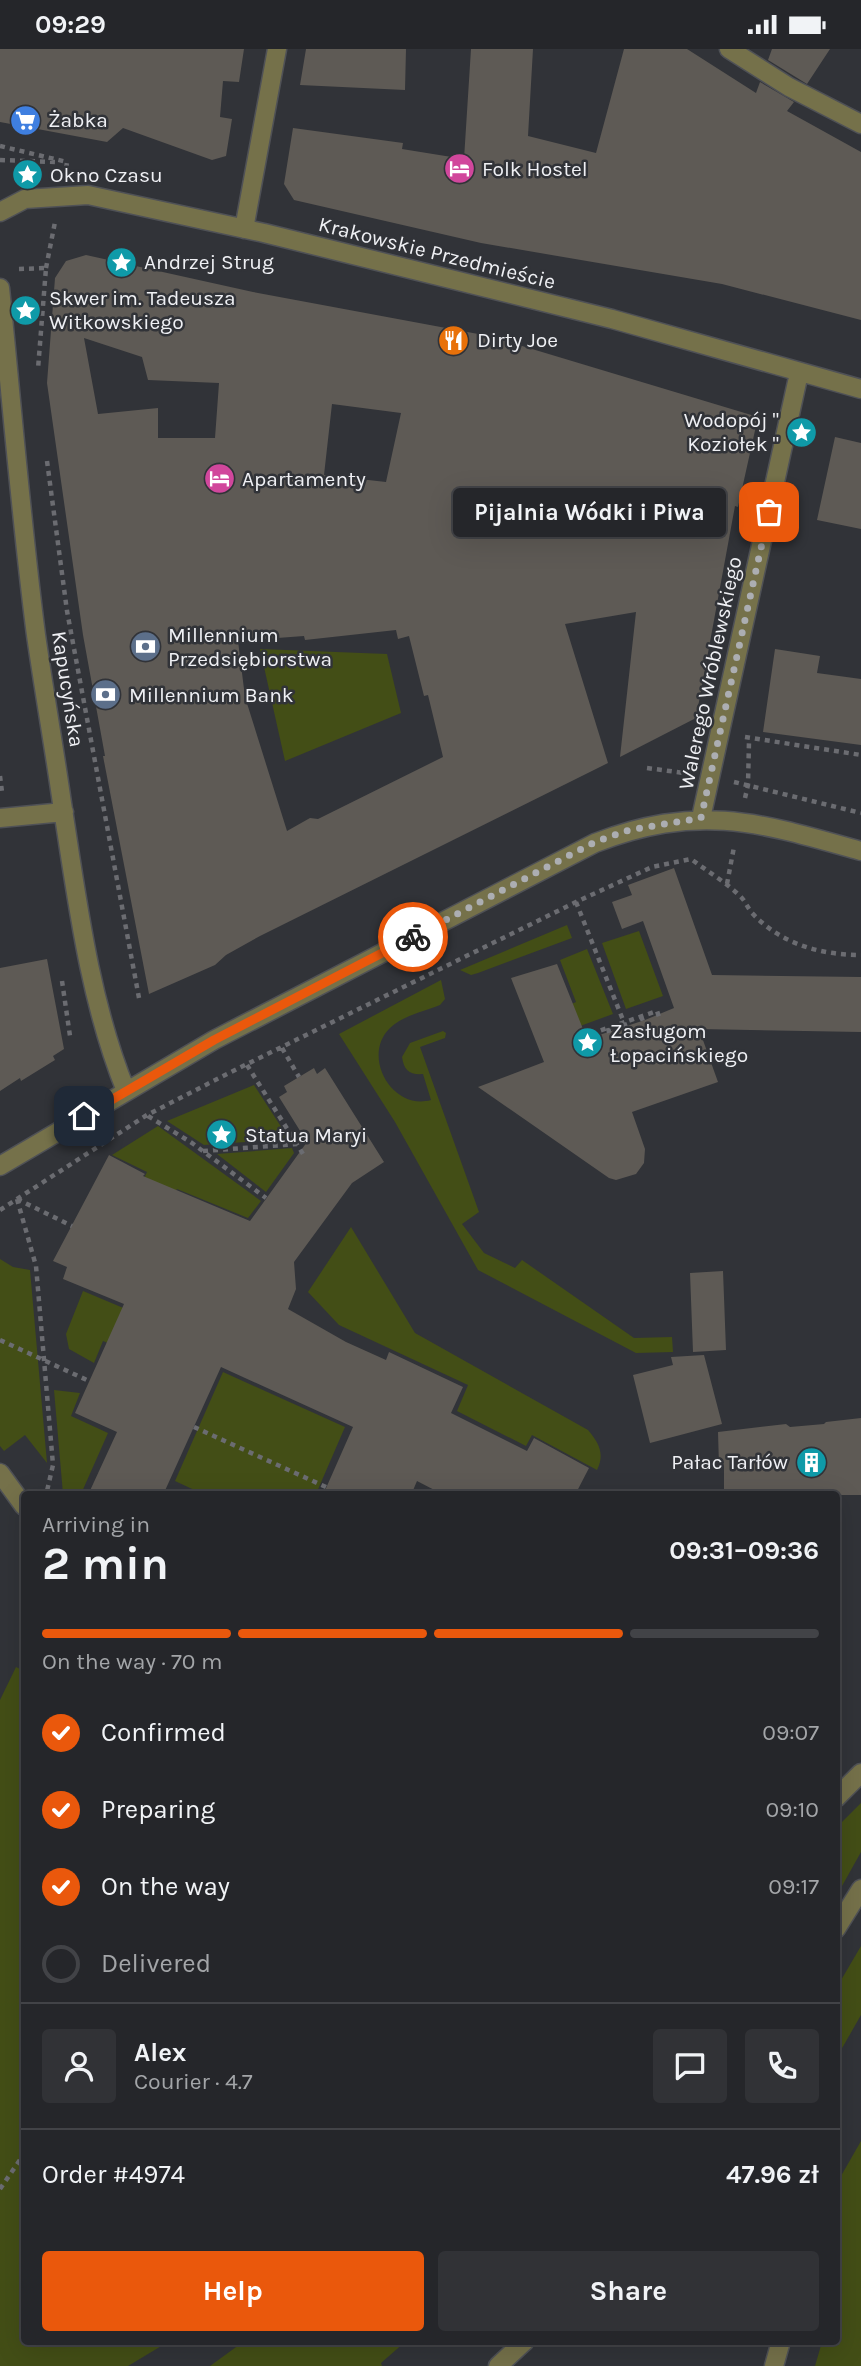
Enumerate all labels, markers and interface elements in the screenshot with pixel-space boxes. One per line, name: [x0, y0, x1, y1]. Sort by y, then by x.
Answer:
text: 09:29: [35, 9, 106, 40]
supermarket icon: Żabka: [8, 103, 42, 137]
place label: Żabka: [48, 108, 108, 132]
hotel icon: Folk Hostel: [442, 152, 476, 186]
place label: Folk Hostel: [482, 157, 588, 181]
place icon: Okno Czasu: [10, 158, 44, 192]
place label: Okno Czasu: [50, 163, 163, 187]
street label: Krakowskie Przedmieście: [316, 212, 558, 294]
place icon: Andrzej Strug: [104, 245, 138, 279]
place label: Andrzej Strug: [144, 250, 274, 274]
place label: Skwer im. Tadeusza Witkowskiego: [49, 286, 236, 334]
place icon: Skwer im. Tadeusza Witkowskiego: [9, 293, 43, 327]
restaurant icon: Dirty Joe: [437, 323, 471, 357]
place label: Dirty Joe: [477, 328, 558, 352]
place label: Wodopój " Koziołek ": [684, 408, 779, 456]
place icon: Wodopój " Koziołek ": [785, 415, 819, 449]
hotel icon: Apartamenty: [202, 462, 236, 496]
place label: Apartamenty: [242, 467, 366, 491]
pin: [739, 482, 799, 542]
callout: Pijalnia Wódki i Piwa: [454, 487, 727, 537]
icon: bag: [750, 493, 788, 531]
text: Pijalnia Wódki i Piwa: [474, 499, 705, 526]
street label: Walerego Wróblewskiego: [674, 554, 746, 792]
place label: Millennium Przedsiębiorstwa: [168, 623, 332, 671]
street label: Kapucyńska: [47, 629, 89, 749]
bank icon: Millennium Przedsiębiorstwa: [128, 630, 162, 664]
bank icon: Millennium Bank: [89, 678, 123, 712]
place label: Millennium Bank: [129, 683, 294, 707]
courier: [378, 902, 448, 972]
icon: bike: [394, 918, 432, 956]
place label: Zasługom Łopacińskiego: [610, 1019, 748, 1067]
place icon: Zasługom Łopacińskiego: [570, 1026, 604, 1060]
pin: [54, 1086, 114, 1146]
icon: home: [65, 1097, 103, 1135]
place icon: Statua Maryi: [205, 1118, 239, 1152]
place label: Statua Maryi: [245, 1123, 367, 1147]
building icon: Pałac Tarłów: [794, 1445, 828, 1479]
place label: Pałac Tarłów: [671, 1450, 788, 1474]
text: Arriving in: [42, 1511, 150, 1538]
text: 09:31–09:36: [669, 1535, 819, 1566]
text: 2 min: [42, 1537, 169, 1591]
text: On the way · 70 m: [42, 1648, 222, 1675]
icon: check: [42, 1714, 80, 1752]
text: Confirmed: [101, 1717, 226, 1748]
text: 09:07: [762, 1719, 819, 1746]
icon: check: [42, 1791, 80, 1829]
text: Preparing: [101, 1794, 215, 1825]
text: 09:10: [765, 1796, 819, 1823]
icon: check: [42, 1868, 80, 1906]
text: On the way: [101, 1871, 230, 1902]
text: 09:17: [768, 1873, 819, 1900]
text: Delivered: [101, 1948, 211, 1979]
button: person: [42, 2029, 116, 2103]
button: chat: [653, 2029, 727, 2103]
button: phone: [745, 2029, 819, 2103]
text: Alex: [134, 2037, 186, 2068]
text: Courier · 4.7: [134, 2068, 253, 2095]
text: Order #4974: [42, 2159, 185, 2190]
text: 47.96 zł: [726, 2159, 819, 2190]
button: Help: [42, 2251, 424, 2331]
button: Share: [438, 2251, 819, 2331]

